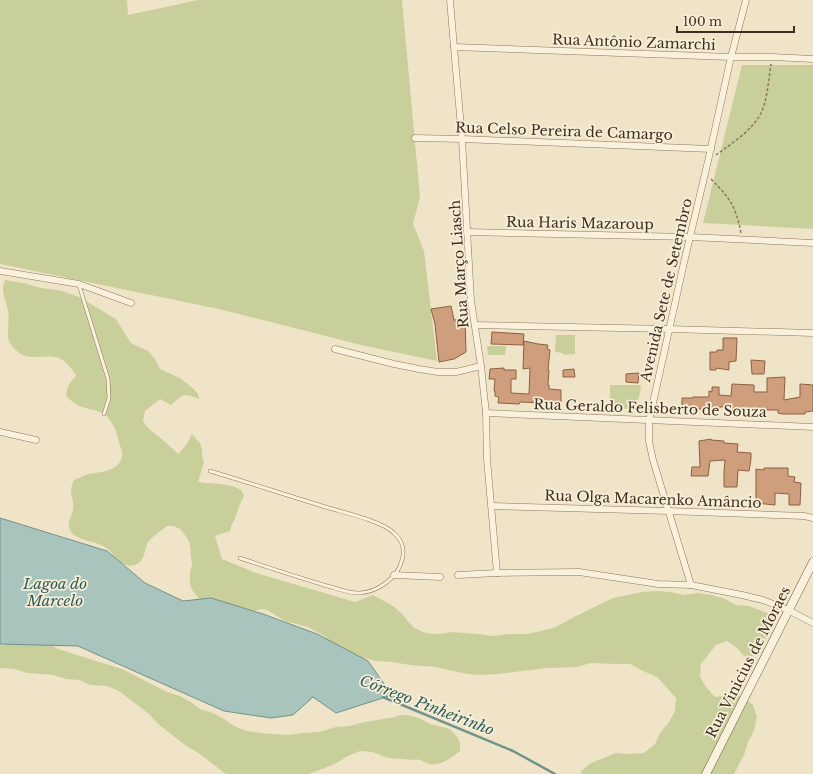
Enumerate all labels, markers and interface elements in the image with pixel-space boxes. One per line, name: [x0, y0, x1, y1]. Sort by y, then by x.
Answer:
scale bar: [677, 8, 794, 34]
text: 100 m: [683, 14, 722, 29]
street label: Rua Antônio Zamarchi: [552, 30, 716, 54]
street label: Rua Celso Pereira de Camargo: [455, 118, 673, 144]
street label: Avenida Sete de Setembro: [636, 196, 696, 385]
street label: Rua Março Liasch: [446, 199, 472, 329]
street label: Rua Haris Mazaroup: [506, 213, 654, 233]
street label: Rua Geraldo Felisberto de Souza: [533, 395, 767, 421]
street label: Rua Olga Macarenko Amâncio: [544, 486, 762, 512]
water label: Lagoa do Marcelo: [22, 574, 87, 610]
street label: Rua Vinicius de Moraes: [702, 583, 794, 741]
water label: Córrego Pinheirinho: [357, 671, 497, 739]

